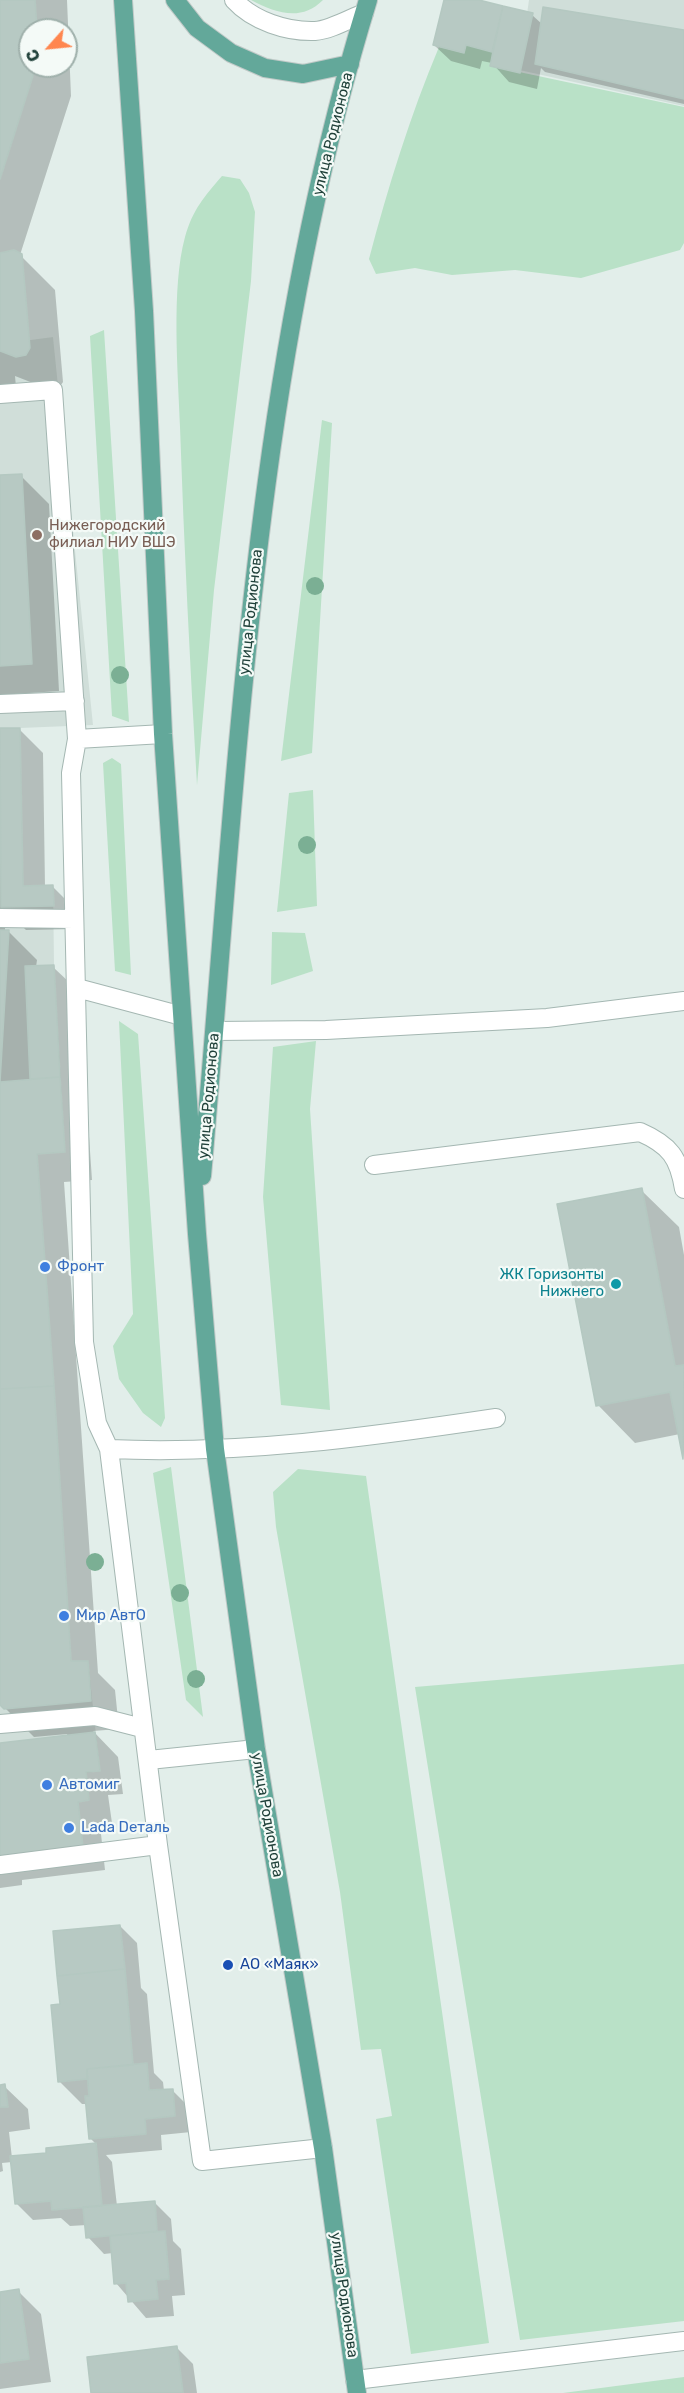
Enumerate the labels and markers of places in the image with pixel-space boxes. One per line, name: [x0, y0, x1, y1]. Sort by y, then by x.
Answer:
place label: Нижегородский филиал НИУ ВШЭ: [49, 517, 176, 552]
marker: Нижегородский филиал НИУ ВШЭ: [30, 528, 44, 542]
place label: Фронт: [57, 1258, 104, 1276]
marker: Фронт: [38, 1260, 52, 1274]
place label: ЖК Горизонты Нижнего: [499, 1266, 604, 1301]
marker: ЖК Горизонты Нижнего: [609, 1277, 623, 1291]
place label: Мир АвтО: [76, 1607, 146, 1625]
marker: Мир АвтО: [57, 1609, 71, 1623]
place label: Автомиг: [59, 1776, 120, 1794]
marker: Автомиг: [40, 1778, 54, 1792]
place label: Lada Dеталь: [81, 1819, 170, 1837]
marker: Lada Dеталь: [62, 1821, 76, 1835]
place label: АО «Маяк»: [240, 1956, 319, 1974]
marker: АО «Маяк»: [221, 1958, 235, 1972]

